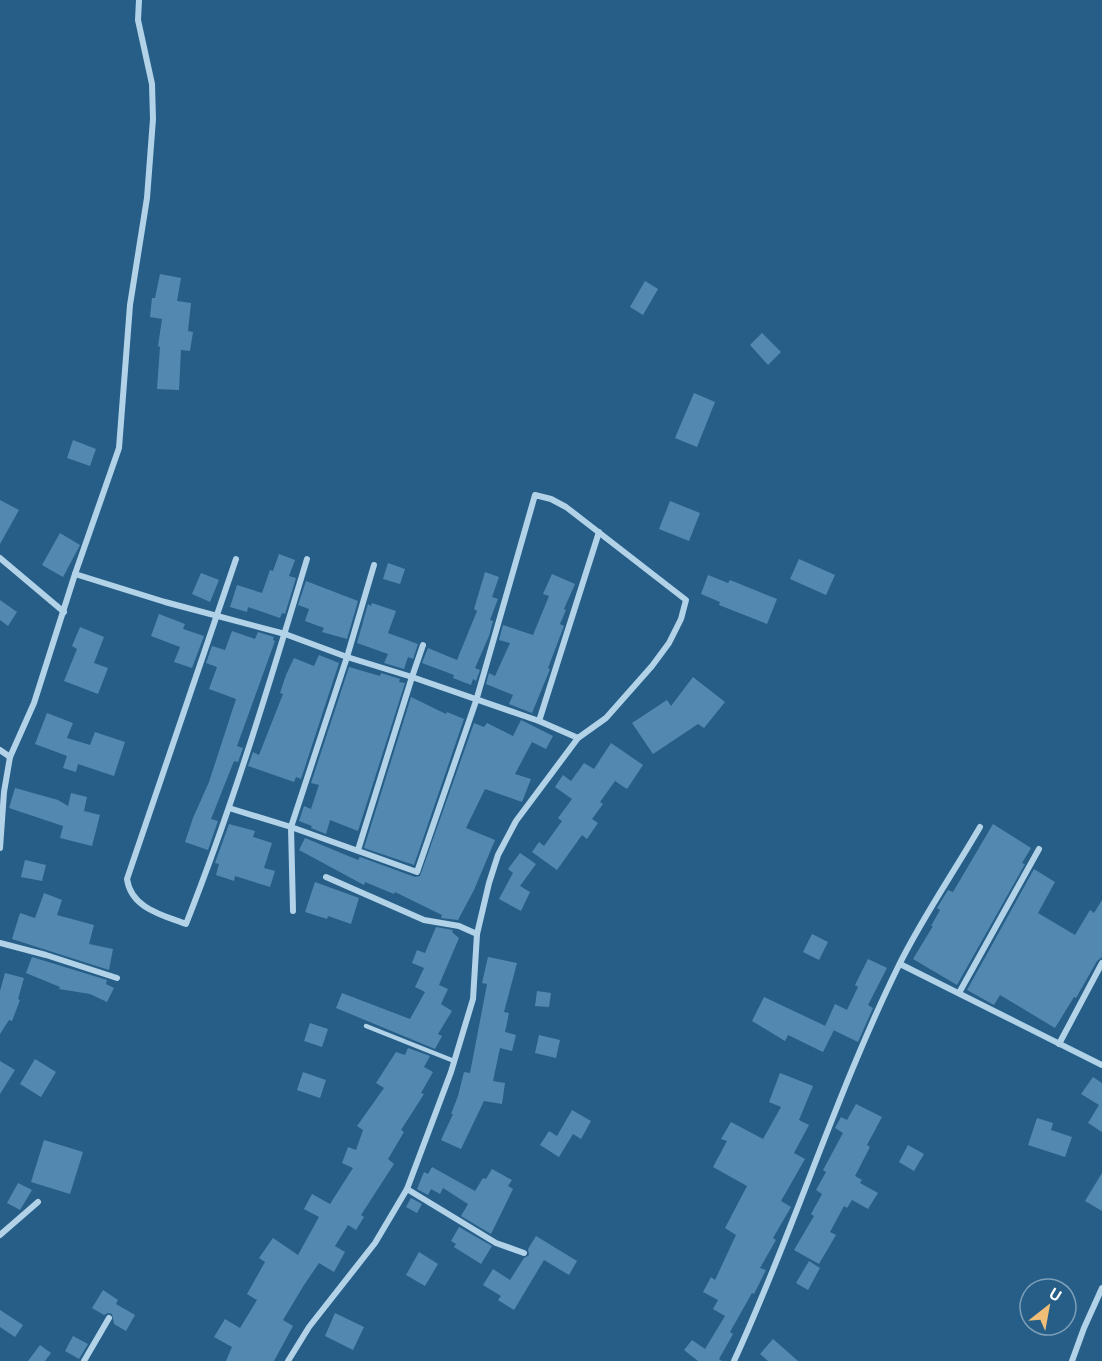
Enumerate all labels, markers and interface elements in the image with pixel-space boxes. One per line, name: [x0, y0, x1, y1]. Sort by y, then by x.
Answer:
north arrow: [1018, 1277, 1078, 1337]
text: U: [1046, 1284, 1065, 1305]

